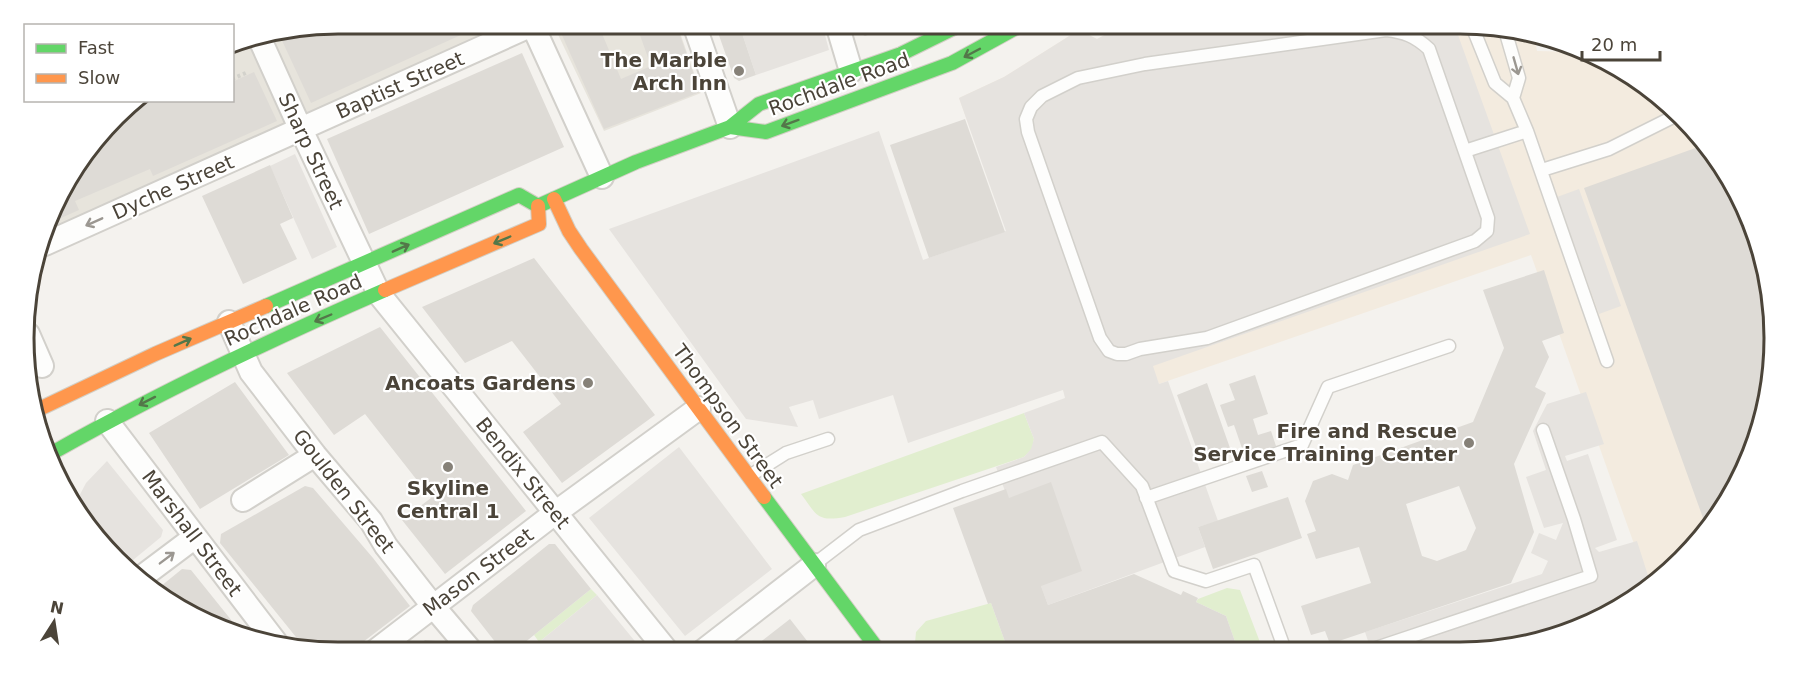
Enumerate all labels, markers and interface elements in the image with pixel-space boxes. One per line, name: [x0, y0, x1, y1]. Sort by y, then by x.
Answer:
legend: [24, 24, 234, 102]
scale bar: [1582, 24, 1660, 62]
text: 20 m: [1591, 34, 1637, 55]
text: Fast: [78, 37, 114, 58]
street label: Baptist Street: [332, 46, 468, 124]
street label: Rochdale Road: [765, 47, 913, 121]
one-way arrow: [964, 47, 981, 59]
place label: The Marble Arch Inn: [601, 48, 727, 95]
one-way arrow: [1511, 56, 1522, 75]
marker: The Marble Arch Inn: [732, 64, 746, 78]
text: Slow: [78, 67, 120, 88]
street label: Sharp Street: [274, 89, 348, 213]
one-way arrow: [781, 118, 800, 129]
street label: Dyche Street: [109, 149, 238, 224]
one-way arrow: [85, 217, 103, 228]
one-way arrow: [493, 235, 511, 246]
one-way arrow: [391, 242, 409, 253]
street label: Rochdale Road: [220, 269, 366, 351]
one-way arrow: [314, 313, 332, 324]
one-way arrow: [174, 336, 192, 348]
street label: Thompson Street: [667, 339, 788, 493]
place label: Ancoats Gardens: [385, 371, 576, 395]
marker: Ancoats Gardens: [581, 376, 595, 390]
one-way arrow: [138, 396, 156, 408]
street label: Bendix Street: [471, 413, 575, 533]
place label: Fire and Rescue Service Training Center: [1193, 419, 1457, 466]
street label: Goulden Street: [288, 424, 400, 558]
marker: Fire and Rescue Service Training Center: [1462, 436, 1476, 450]
marker: Skyline Central 1: [441, 460, 455, 474]
street label: Marshall Street: [137, 465, 247, 601]
place label: Skyline Central 1: [396, 476, 500, 523]
street label: Mason Street: [418, 523, 538, 621]
one-way arrow: [158, 552, 174, 564]
north arrow: [24, 592, 84, 652]
text: N: [48, 597, 66, 619]

